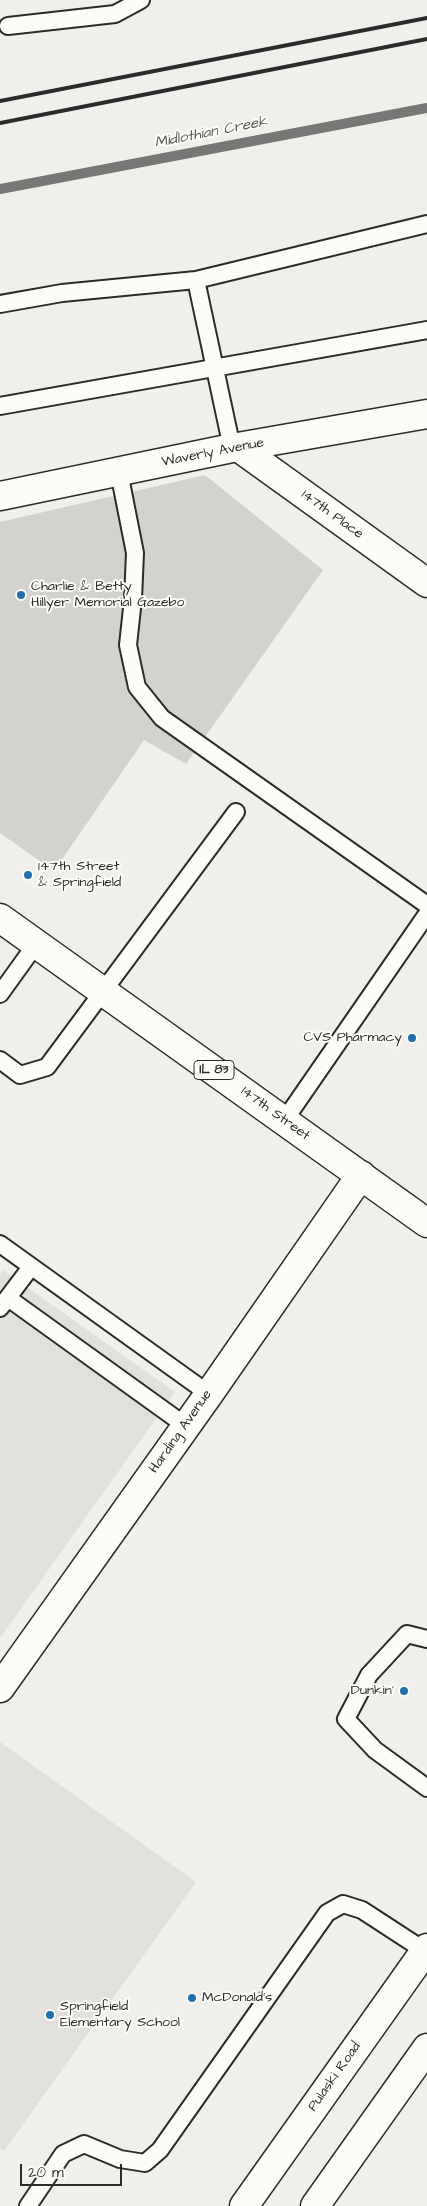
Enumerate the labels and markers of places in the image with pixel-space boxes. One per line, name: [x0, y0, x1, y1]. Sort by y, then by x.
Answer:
place label: Charlie & Betty Hillyer Memorial Gazebo: [31, 579, 184, 612]
marker: Charlie & Betty Hillyer Memorial Gazebo: [15, 589, 27, 601]
place label: 147th Street & Springfield: [38, 859, 121, 892]
marker: 147th Street & Springfield: [22, 869, 34, 881]
place label: CVS Pharmacy: [303, 1030, 402, 1046]
marker: CVS Pharmacy: [406, 1032, 418, 1044]
place label: Dunkin': [351, 1683, 394, 1699]
marker: Dunkin': [398, 1685, 410, 1697]
place label: McDonald's: [202, 1990, 272, 2006]
marker: McDonald's: [186, 1992, 198, 2004]
place label: Springfield Elementary School: [60, 1999, 180, 2031]
marker: Springfield Elementary School: [44, 2009, 56, 2021]

